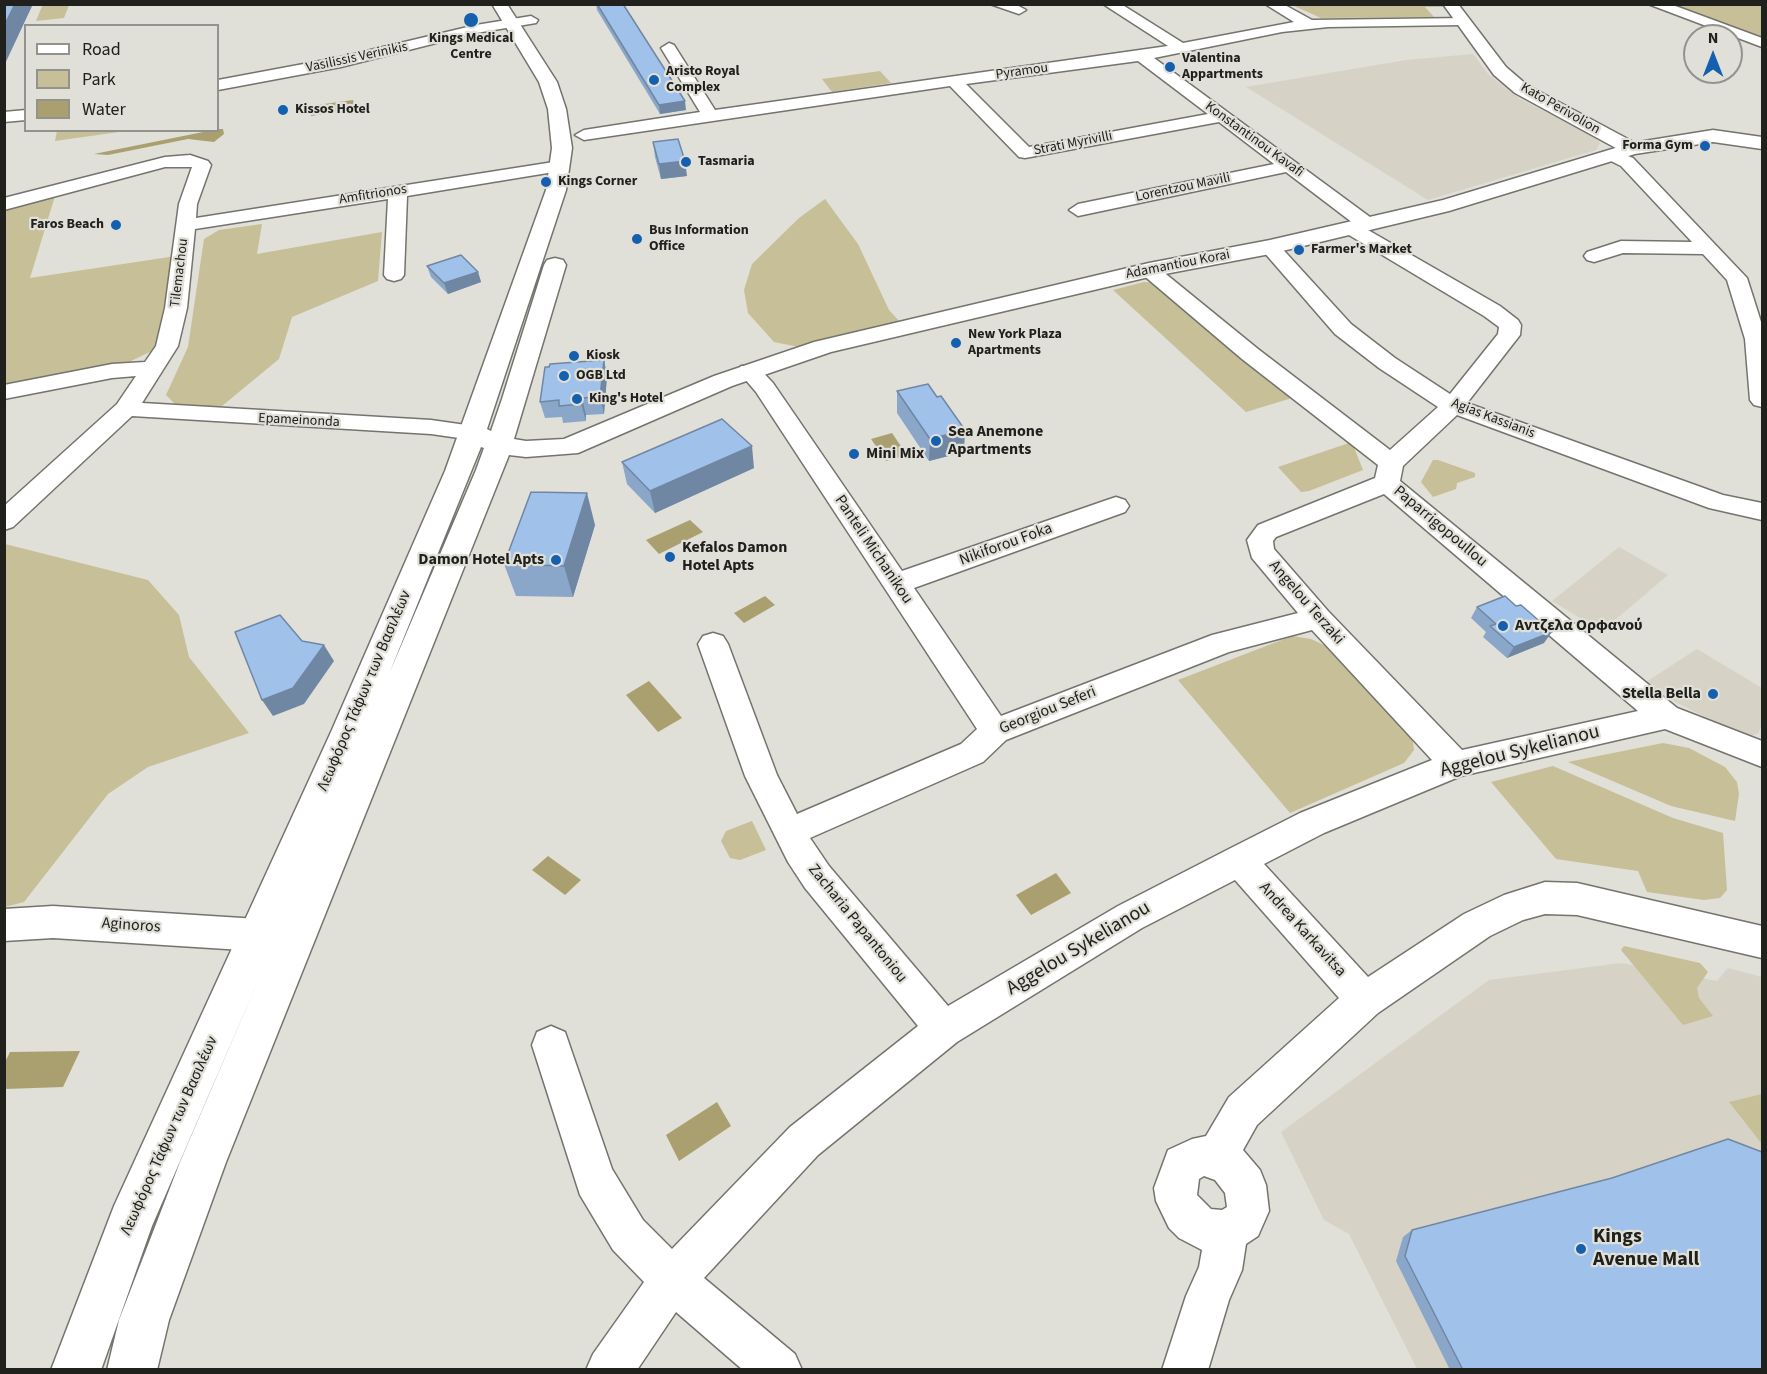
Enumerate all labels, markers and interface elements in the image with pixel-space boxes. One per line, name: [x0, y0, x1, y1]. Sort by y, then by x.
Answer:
marker: Kings Medical Centre: [462, 11, 480, 29]
legend: [24, 24, 219, 132]
north arrow: [1683, 24, 1743, 84]
text: N: [1708, 27, 1718, 49]
place label: Kings Medical Centre: [429, 31, 513, 63]
text: Road: [82, 37, 121, 62]
street label: Vasilissis Verinikis: [305, 39, 409, 77]
place label: Valentina Appartments: [1182, 51, 1263, 84]
street label: Pyramou: [995, 60, 1049, 84]
marker: Valentina Appartments: [1163, 60, 1177, 74]
place label: Aristo Royal Complex: [666, 64, 740, 96]
text: Park: [82, 67, 116, 92]
marker: Aristo Royal Complex: [647, 73, 661, 87]
street label: Kato Perivolion: [1517, 79, 1603, 139]
text: Water: [82, 97, 126, 122]
street label: Konstantinou Kavafi: [1201, 99, 1307, 181]
place label: Kissos Hotel: [295, 102, 370, 118]
marker: Kissos Hotel: [276, 103, 290, 117]
street label: Strati Myrivilli: [1032, 128, 1114, 160]
place label: Forma Gym: [1622, 138, 1693, 154]
marker: Forma Gym: [1698, 139, 1712, 153]
place label: Tasmaria: [698, 154, 755, 170]
marker: Tasmaria: [679, 155, 693, 169]
street label: Lorentzou Mavili: [1134, 170, 1232, 206]
place label: Kings Corner: [558, 174, 637, 190]
marker: Kings Corner: [539, 175, 553, 189]
street label: Amfitrionos: [338, 181, 408, 209]
place label: Faros Beach: [30, 217, 104, 233]
marker: Faros Beach: [109, 218, 123, 232]
place label: Bus Information Office: [649, 223, 749, 256]
marker: Bus Information Office: [630, 232, 644, 246]
street label: Tilemachou: [167, 238, 193, 308]
place label: Farmer's Market: [1311, 242, 1412, 258]
marker: Farmer's Market: [1292, 243, 1306, 257]
street label: Adamantiou Korai: [1125, 247, 1231, 283]
place label: New York Plaza Apartments: [968, 327, 1062, 360]
marker: New York Plaza Apartments: [949, 336, 963, 350]
place label: Kiosk: [586, 348, 620, 364]
marker: Kiosk: [567, 349, 581, 363]
place label: OGB Ltd: [576, 368, 626, 384]
marker: OGB Ltd: [557, 369, 571, 383]
place label: King's Hotel: [589, 391, 663, 407]
marker: King's Hotel: [570, 392, 584, 406]
street label: Agias Kassianis: [1449, 395, 1537, 443]
street label: Epameinonda: [258, 410, 340, 432]
place label: Sea Anemone Apartments: [948, 422, 1043, 460]
marker: Sea Anemone Apartments: [929, 434, 943, 448]
place label: Mini Mix: [866, 444, 924, 464]
marker: Mini Mix: [847, 447, 861, 461]
street label: Paparrigopoullou: [1389, 482, 1491, 572]
street label: Panteli Michanikou: [830, 492, 916, 608]
street label: Nikiforou Foka: [957, 519, 1055, 571]
place label: Kefalos Damon Hotel Apts: [682, 538, 787, 576]
place label: Damon Hotel Apts: [418, 550, 544, 570]
marker: Kefalos Damon Hotel Apts: [663, 550, 677, 564]
marker: Damon Hotel Apts: [549, 553, 563, 567]
street label: Angelou Terzaki: [1264, 557, 1348, 649]
street label: Λεωφόρος Τάφων των Βασιλέων: [314, 588, 416, 794]
place label: Αντζελα Ορφανού: [1515, 616, 1643, 636]
marker: Αντζελα Ορφανού: [1496, 619, 1510, 633]
street label: Georgiou Seferi: [997, 683, 1099, 739]
place label: Stella Bella: [1622, 684, 1701, 704]
marker: Stella Bella: [1706, 687, 1720, 701]
street label: Aggelou Sykelianou: [1438, 721, 1602, 783]
street label: Zacharia Papantoniou: [803, 861, 911, 987]
street label: Andrea Karkavitsa: [1254, 879, 1350, 981]
street label: Aggelou Sykelianou: [1003, 897, 1155, 1001]
street label: Aginoros: [101, 914, 161, 938]
street label: Λεωφόρος Τάφων των Βασιλέων: [117, 1034, 223, 1238]
place label: Kings Avenue Mall: [1593, 1226, 1699, 1273]
marker: Kings Avenue Mall: [1574, 1242, 1588, 1256]

